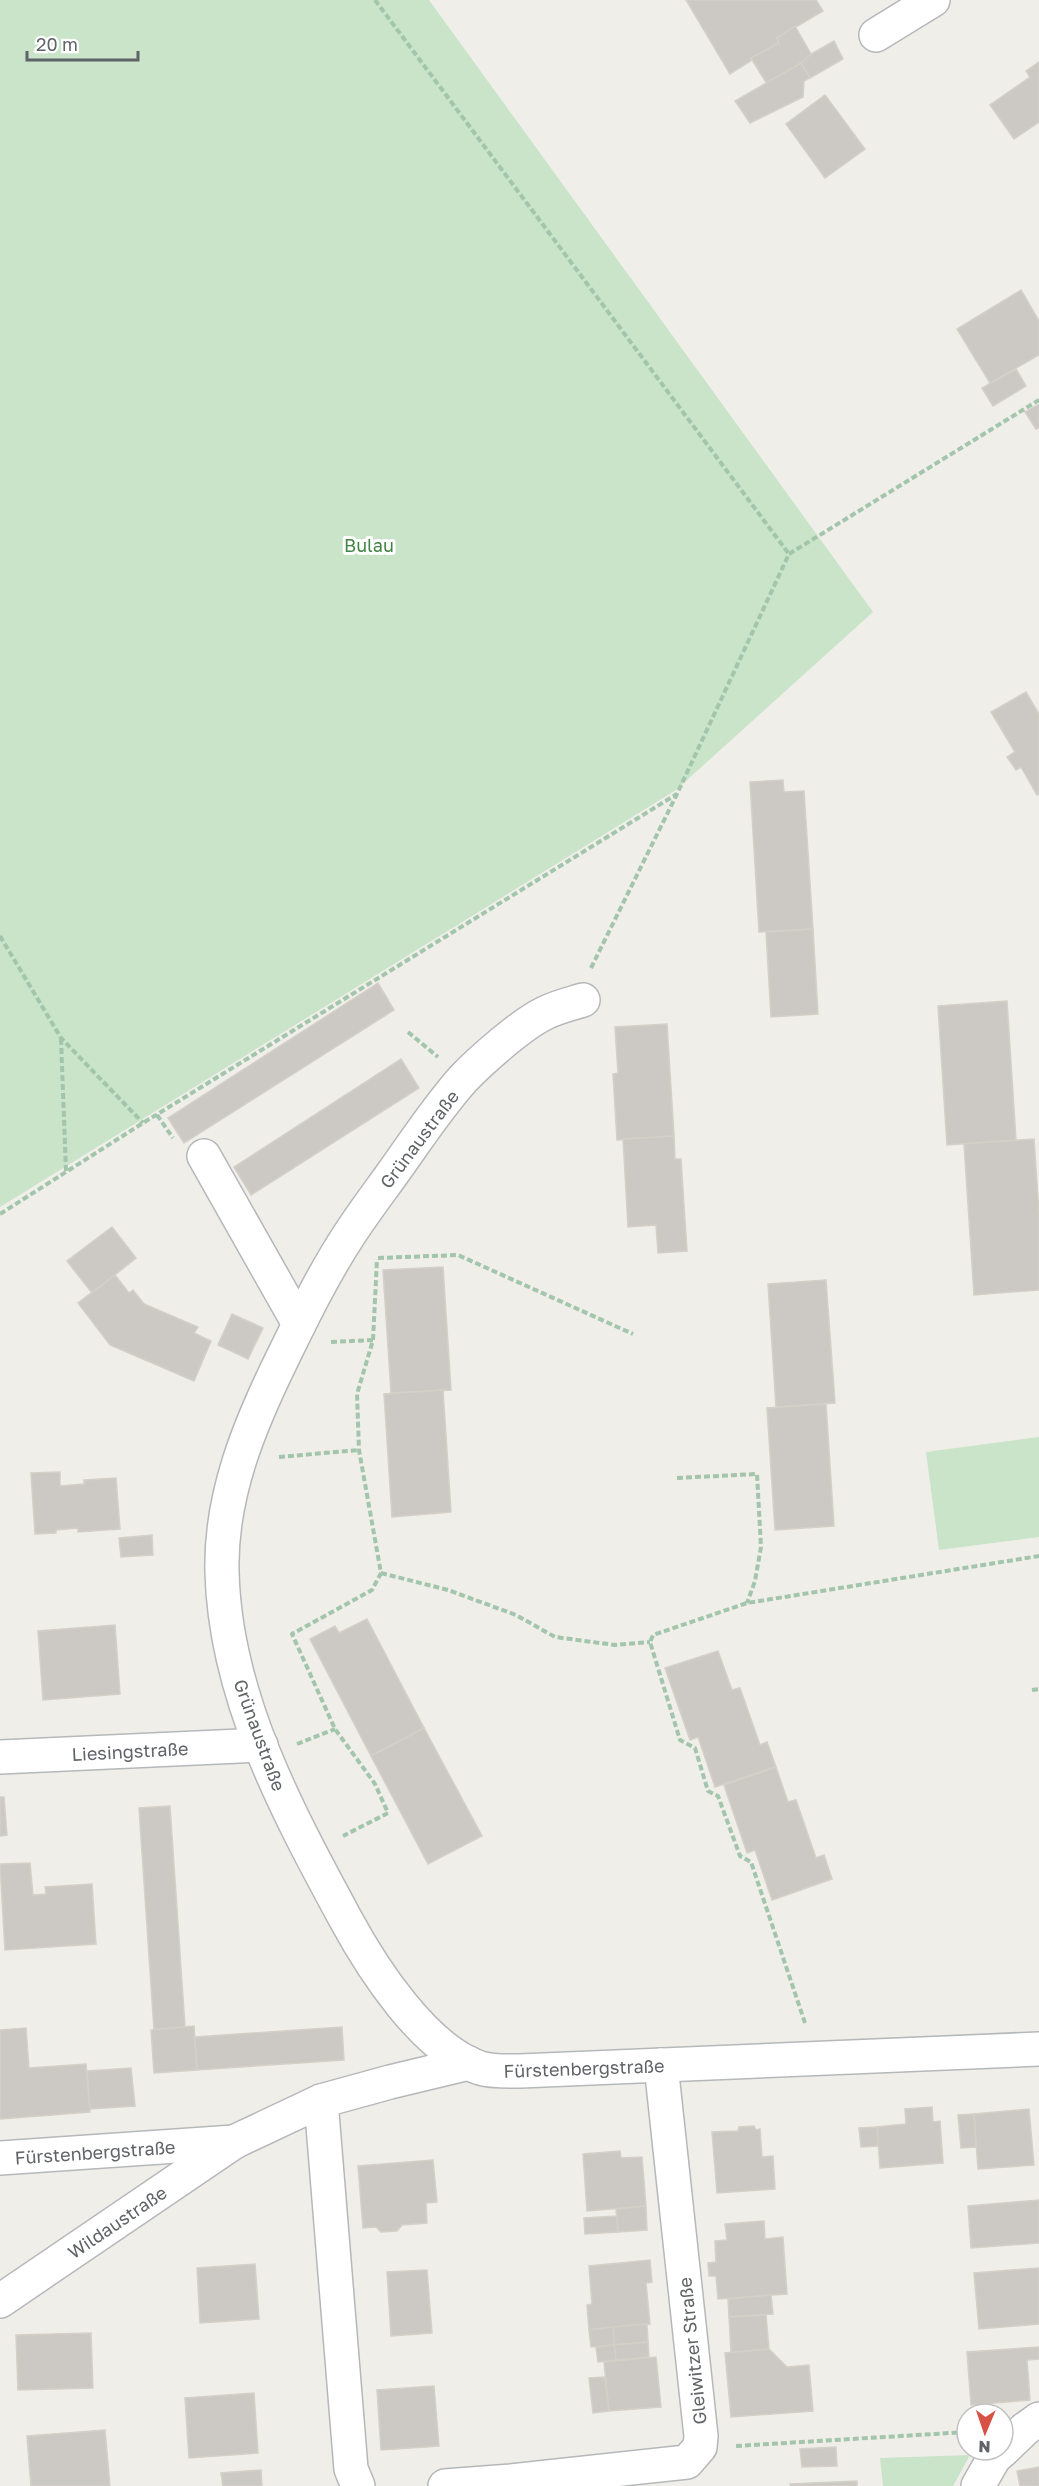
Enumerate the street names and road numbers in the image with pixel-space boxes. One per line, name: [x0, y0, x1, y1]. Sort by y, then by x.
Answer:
street label: Grünaustraße: [375, 1086, 463, 1192]
street label: Grünaustraße: [230, 1676, 290, 1794]
street label: Liesingstraße: [71, 1737, 189, 1765]
street label: Fürstenbergstraße: [503, 2054, 665, 2082]
street label: Fürstenbergstraße: [14, 2135, 176, 2169]
street label: Wildaustraße: [63, 2181, 171, 2263]
street label: Gleiwitzer Straße: [673, 2276, 711, 2426]

